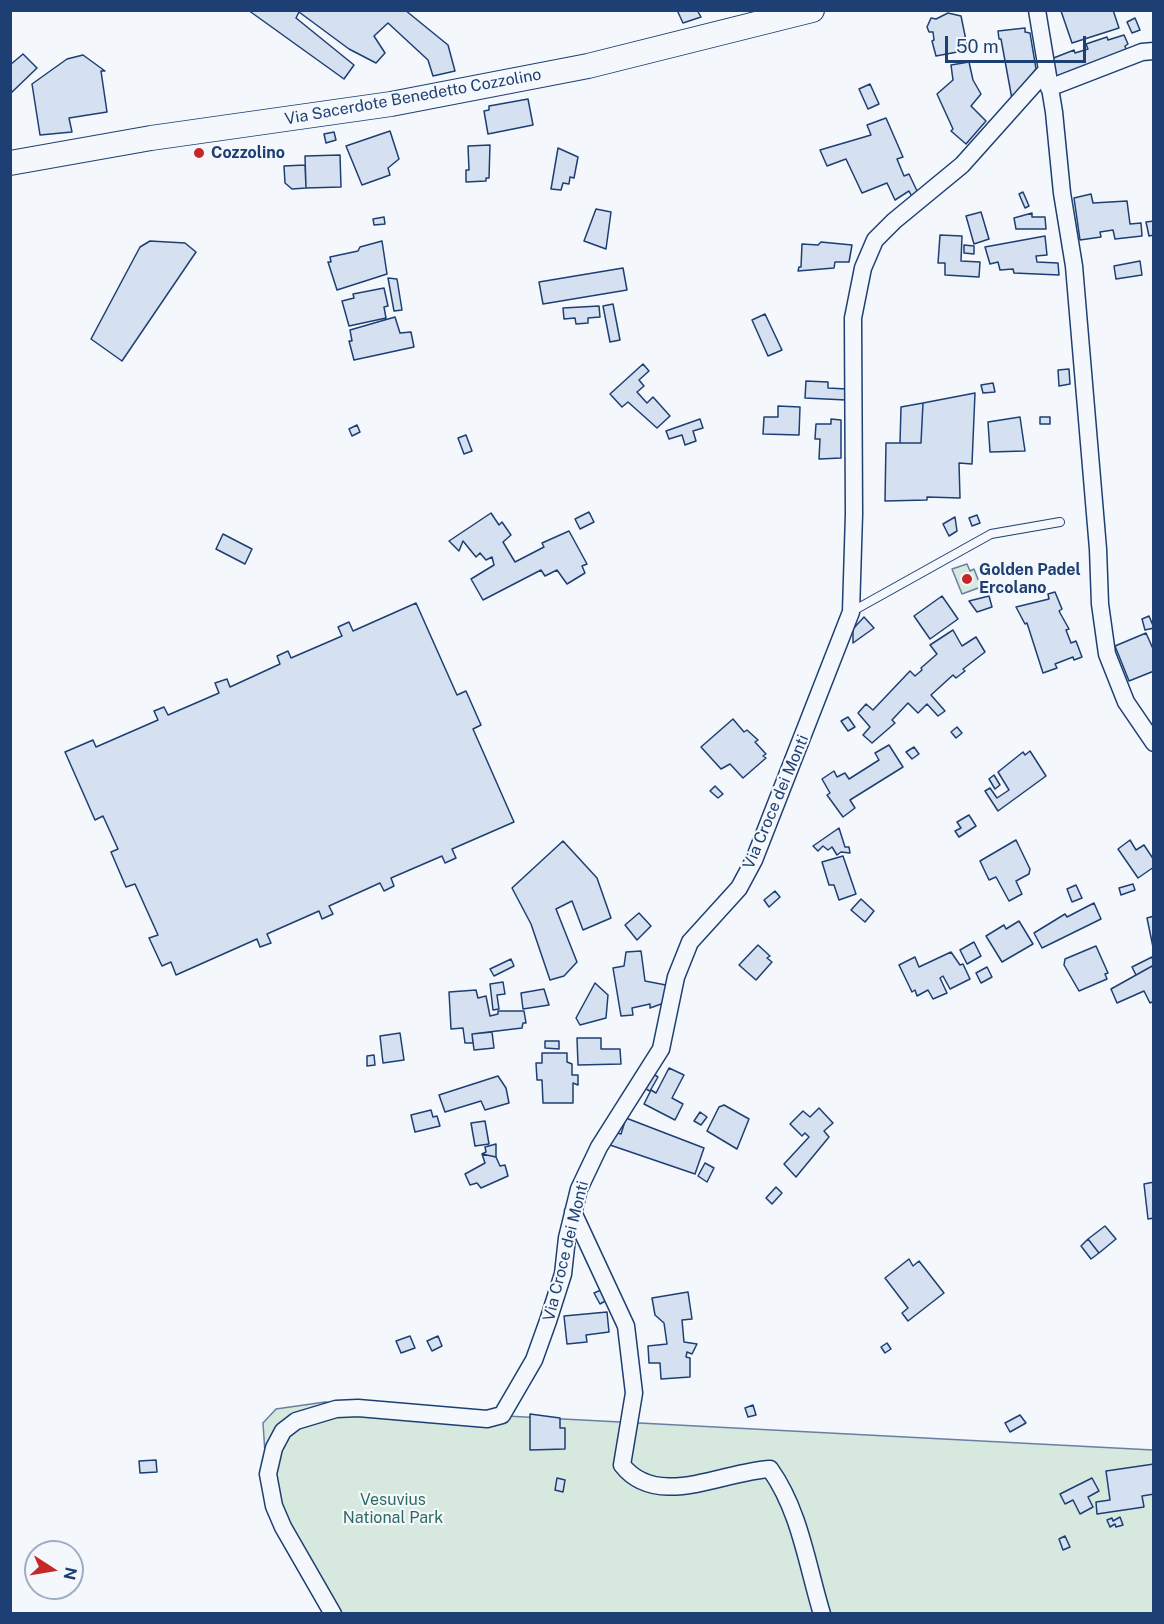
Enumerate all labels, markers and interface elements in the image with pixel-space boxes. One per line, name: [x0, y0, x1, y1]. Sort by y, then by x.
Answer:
scale bar: [948, 24, 1089, 62]
text: 50 m: [956, 36, 999, 57]
street label: Via Sacerdote Benedetto Cozzolino: [283, 65, 543, 129]
place label: Cozzolino: [211, 143, 285, 163]
marker: Cozzolino: [192, 146, 206, 160]
place label: Golden Padel Ercolano: [979, 560, 1081, 598]
marker: Golden Padel Ercolano: [960, 572, 974, 586]
street label: Via Croce dei Monti: [739, 732, 813, 872]
street label: Via Croce dei Monti: [539, 1179, 593, 1323]
park label: Vesuvius National Park: [343, 1490, 443, 1528]
north arrow: [24, 1540, 84, 1600]
text: N: [60, 1565, 81, 1582]

